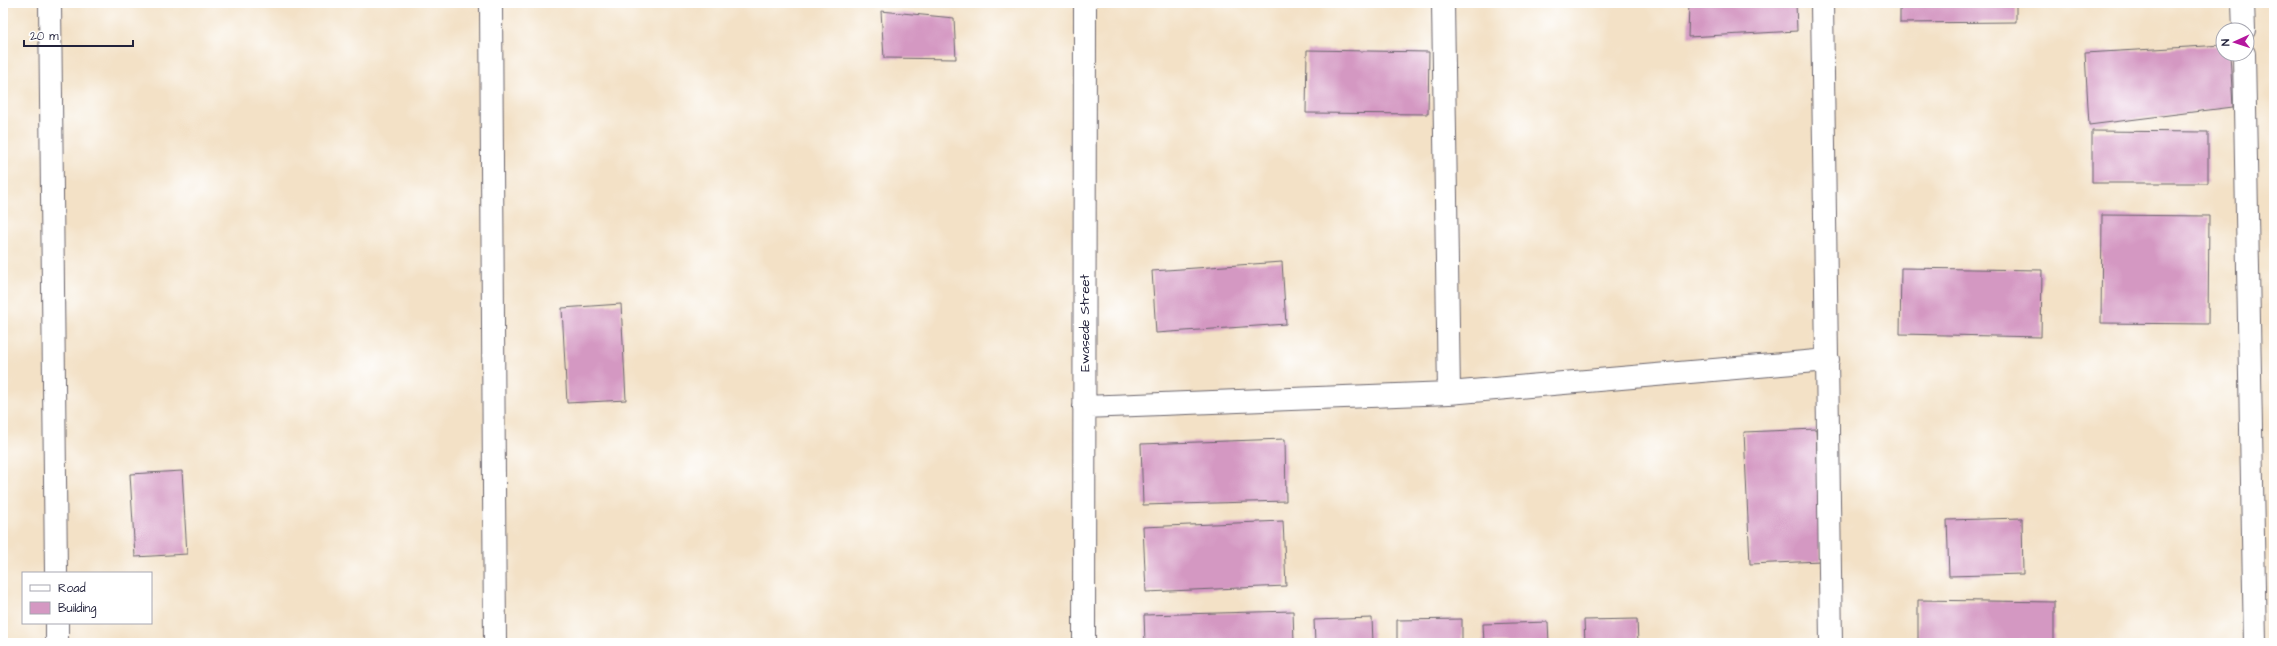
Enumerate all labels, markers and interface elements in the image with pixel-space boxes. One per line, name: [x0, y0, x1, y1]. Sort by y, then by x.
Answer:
scale bar: [24, 22, 133, 48]
north arrow: [2215, 22, 2255, 62]
text: 20 m: [30, 28, 59, 45]
text: N: [2218, 39, 2233, 46]
street label: Ewasede Street: [1076, 274, 1094, 372]
legend: [22, 572, 152, 624]
text: Road: [58, 580, 86, 597]
text: Building: [58, 600, 96, 618]

